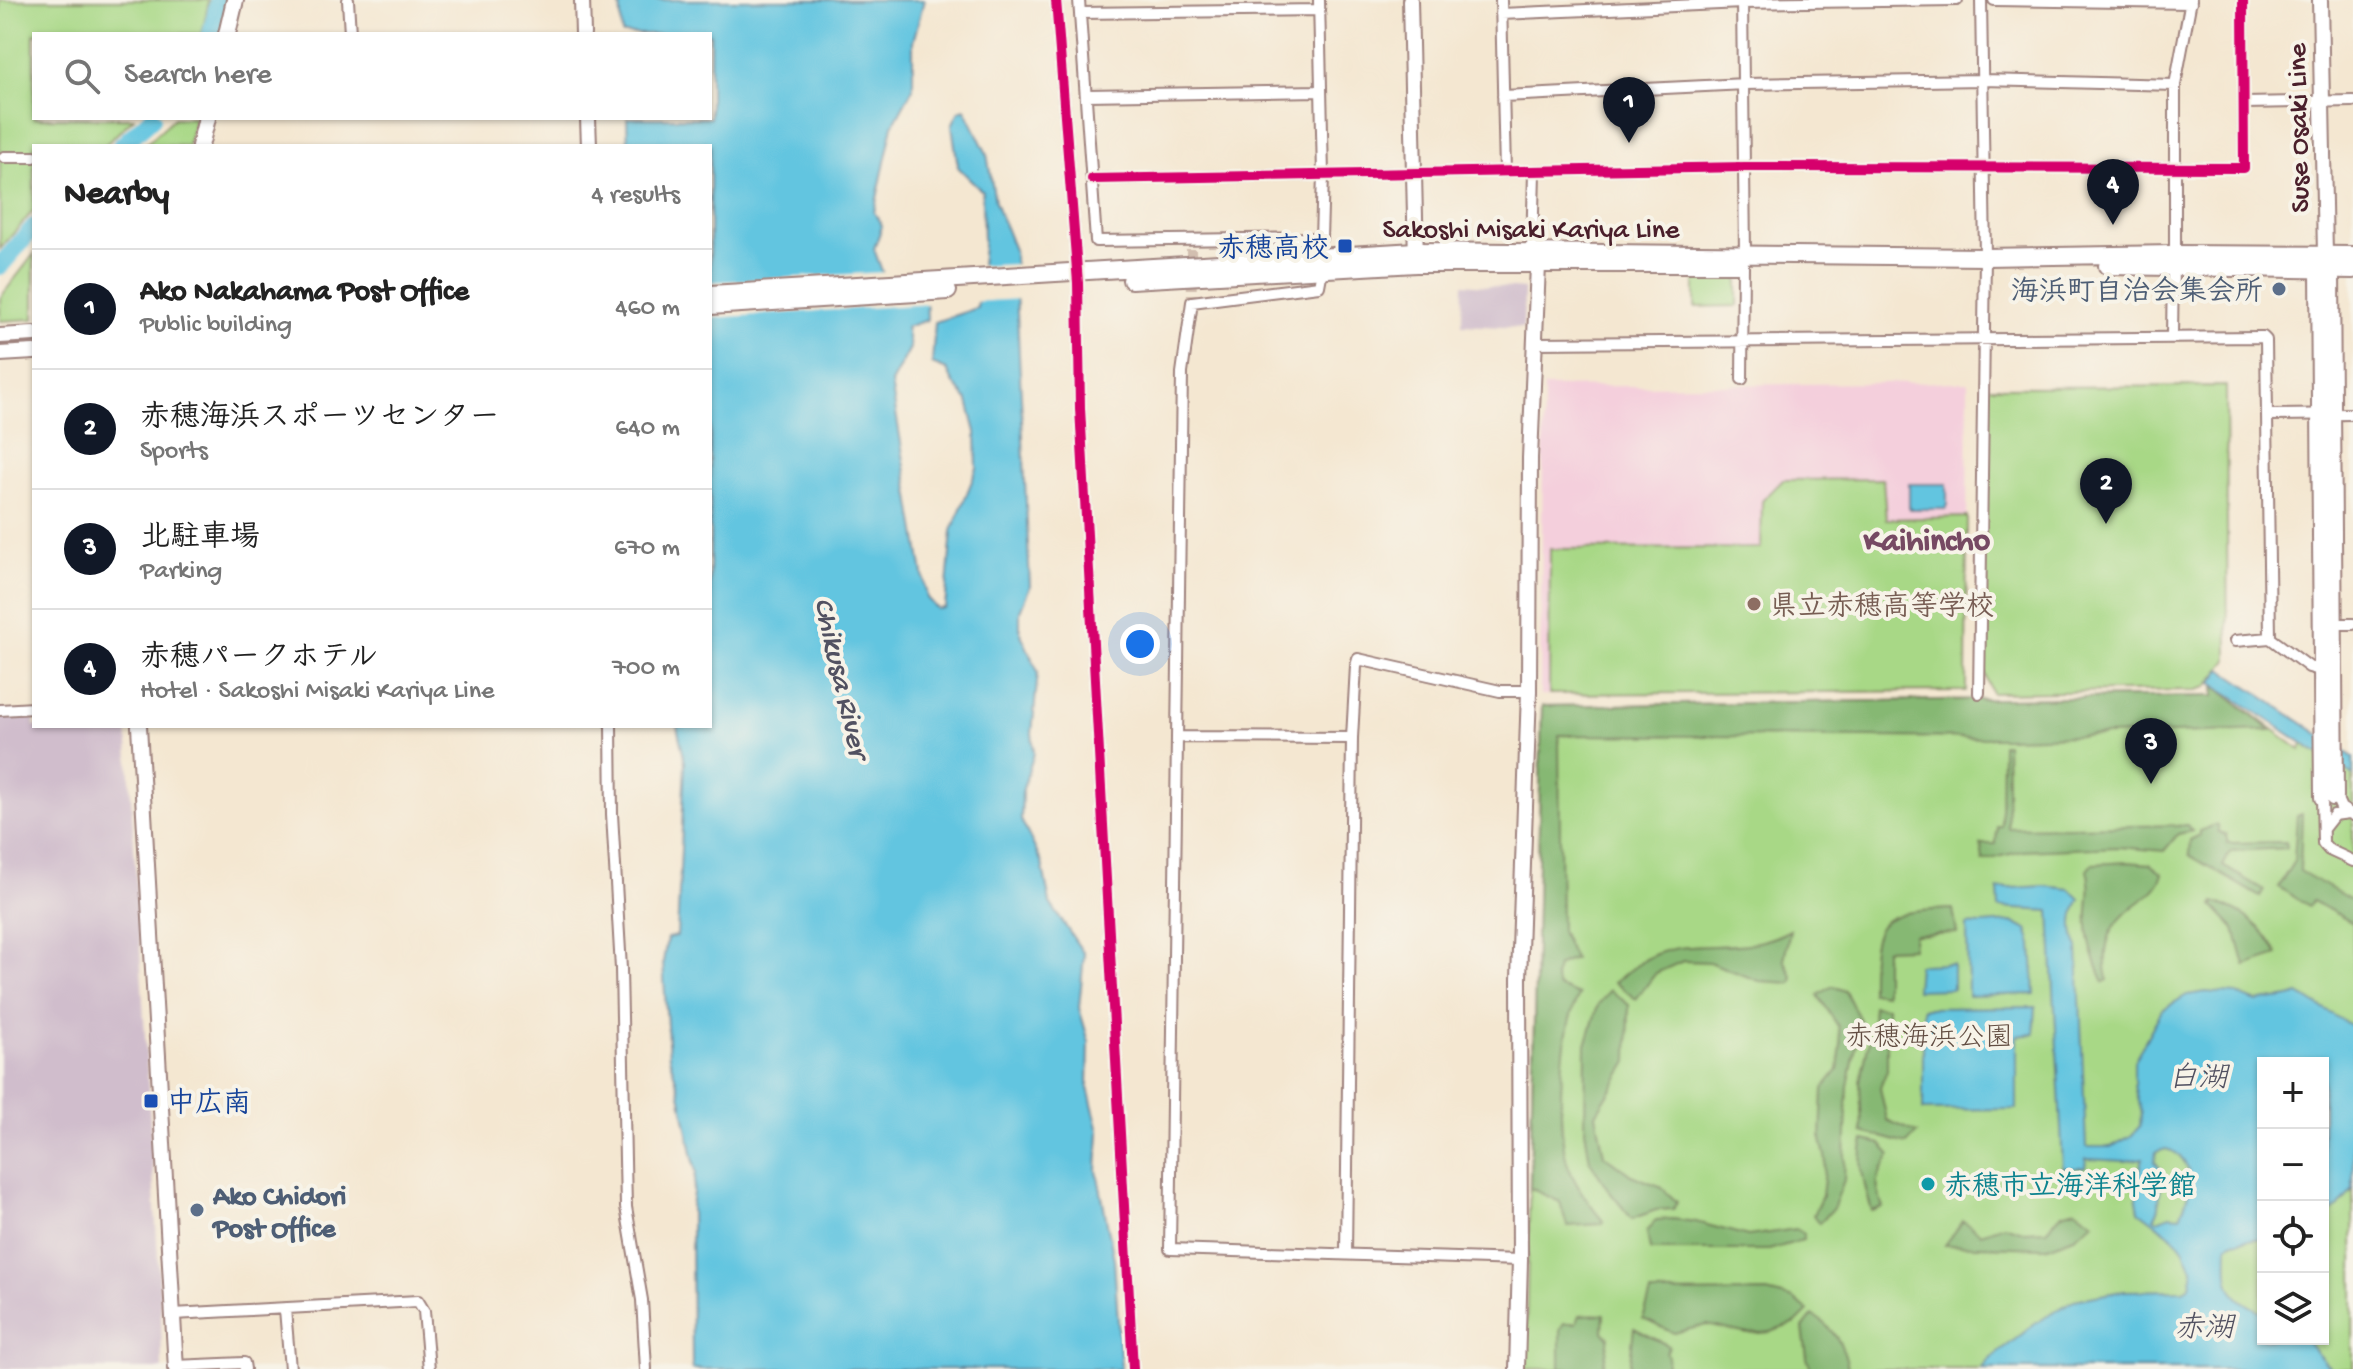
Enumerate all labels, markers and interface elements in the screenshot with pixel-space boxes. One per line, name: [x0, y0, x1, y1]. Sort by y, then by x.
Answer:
search box: [32, 32, 712, 120]
street label: Suse Osaki Line: [2283, 42, 2318, 213]
icon: search: [60, 54, 104, 98]
text: Search here: [124, 59, 272, 94]
pin: 1: [1603, 77, 1655, 143]
pin: 4: [2087, 159, 2139, 225]
text: Nearby: [64, 176, 169, 216]
text: 4 results: [591, 181, 680, 212]
street label: Sakoshi Misaki Kariya Line: [1382, 215, 1680, 248]
place label: 赤穂高校: [1217, 233, 1329, 267]
marker: 赤穂高校: [1336, 237, 1354, 255]
place label: 海浜町自治会集会所: [2011, 275, 2263, 310]
text: Ako Nakahama Post Office: [140, 276, 469, 311]
marker: 海浜町自治会集会所: [2270, 280, 2288, 298]
text: 1: [85, 294, 95, 325]
text: 460 m: [615, 294, 680, 325]
text: Public building: [140, 311, 292, 342]
text: 赤穂海浜スポーツセンター: [140, 402, 499, 437]
text: 2: [84, 414, 96, 445]
text: 640 m: [615, 414, 680, 445]
text: Sports: [140, 437, 208, 468]
pin: 2: [2080, 458, 2132, 524]
text: 北駐車場: [140, 522, 260, 557]
district label: Kaihincho: [1863, 524, 1991, 562]
text: 3: [83, 534, 97, 565]
text: 670 m: [614, 534, 680, 565]
text: Parking: [140, 557, 222, 588]
place label: 県立赤穂高等学校: [1770, 591, 1994, 625]
water label: Chikusa River: [803, 595, 875, 766]
marker: 県立赤穂高等学校: [1745, 595, 1763, 613]
your location: [1120, 624, 1160, 664]
text: 赤穂パークホテル: [140, 642, 378, 677]
text: 4: [84, 654, 96, 685]
text: 700 m: [612, 654, 680, 685]
text: Hotel · Sakoshi Misaki Kariya Line: [140, 677, 494, 708]
pin: 3: [2125, 718, 2177, 784]
park label: 赤穂海浜公園: [1845, 1022, 2013, 1056]
map controls: [2257, 1057, 2329, 1345]
button: +: [2257, 1057, 2329, 1129]
water label: 白湖: [2168, 1062, 2231, 1098]
place label: 中広南: [167, 1087, 251, 1122]
marker: 中広南: [142, 1092, 160, 1110]
button: −: [2257, 1129, 2329, 1201]
place label: 赤穂市立海洋科学館: [1944, 1171, 2196, 1205]
marker: 赤穂市立海洋科学館: [1919, 1175, 1937, 1193]
place label: Ako Chidori Post Office: [211, 1182, 346, 1247]
marker: Ako Chidori Post Office: [188, 1201, 206, 1219]
button: locate: [2257, 1201, 2329, 1273]
button: layers: [2257, 1273, 2329, 1345]
water label: 赤湖: [2174, 1311, 2237, 1348]

